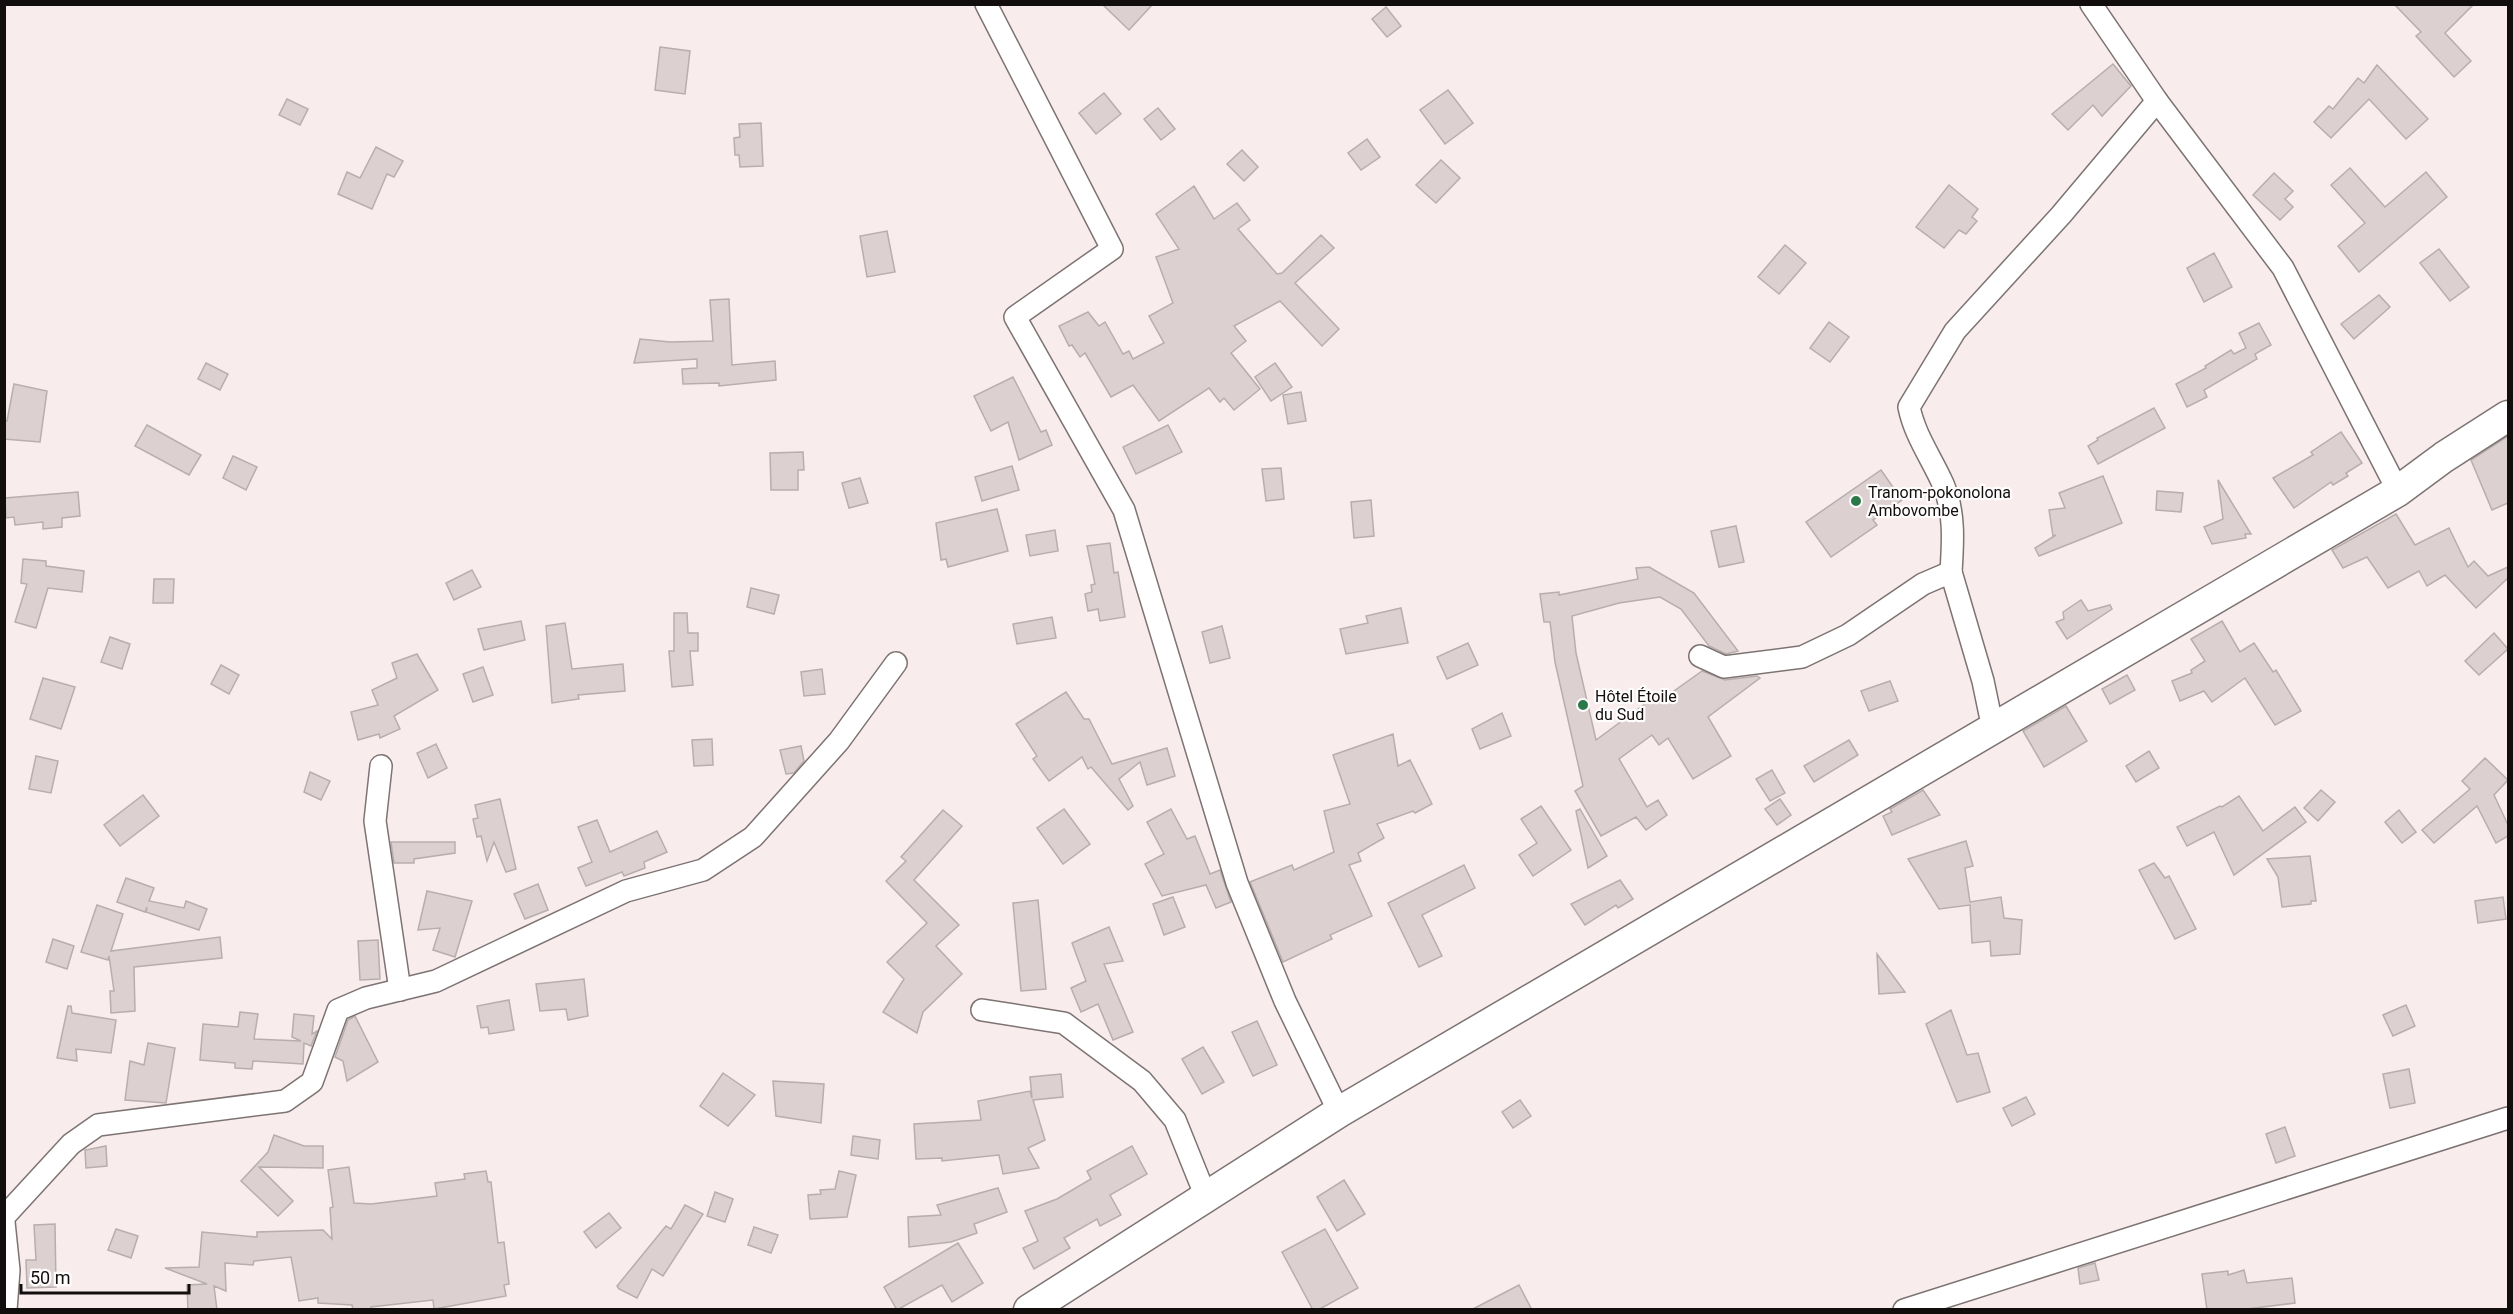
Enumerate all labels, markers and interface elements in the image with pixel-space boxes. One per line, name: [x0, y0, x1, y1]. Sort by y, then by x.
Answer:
place label: Tranom-pokonolona Ambovombe: [1868, 483, 2011, 520]
marker: Tranom-pokonolona Ambovombe: [1849, 494, 1863, 508]
place label: Hôtel Étoile du Sud: [1595, 687, 1677, 724]
marker: Hôtel Étoile du Sud: [1576, 698, 1590, 712]
scale bar: [21, 1257, 189, 1295]
text: 50 m: [30, 1267, 70, 1288]

